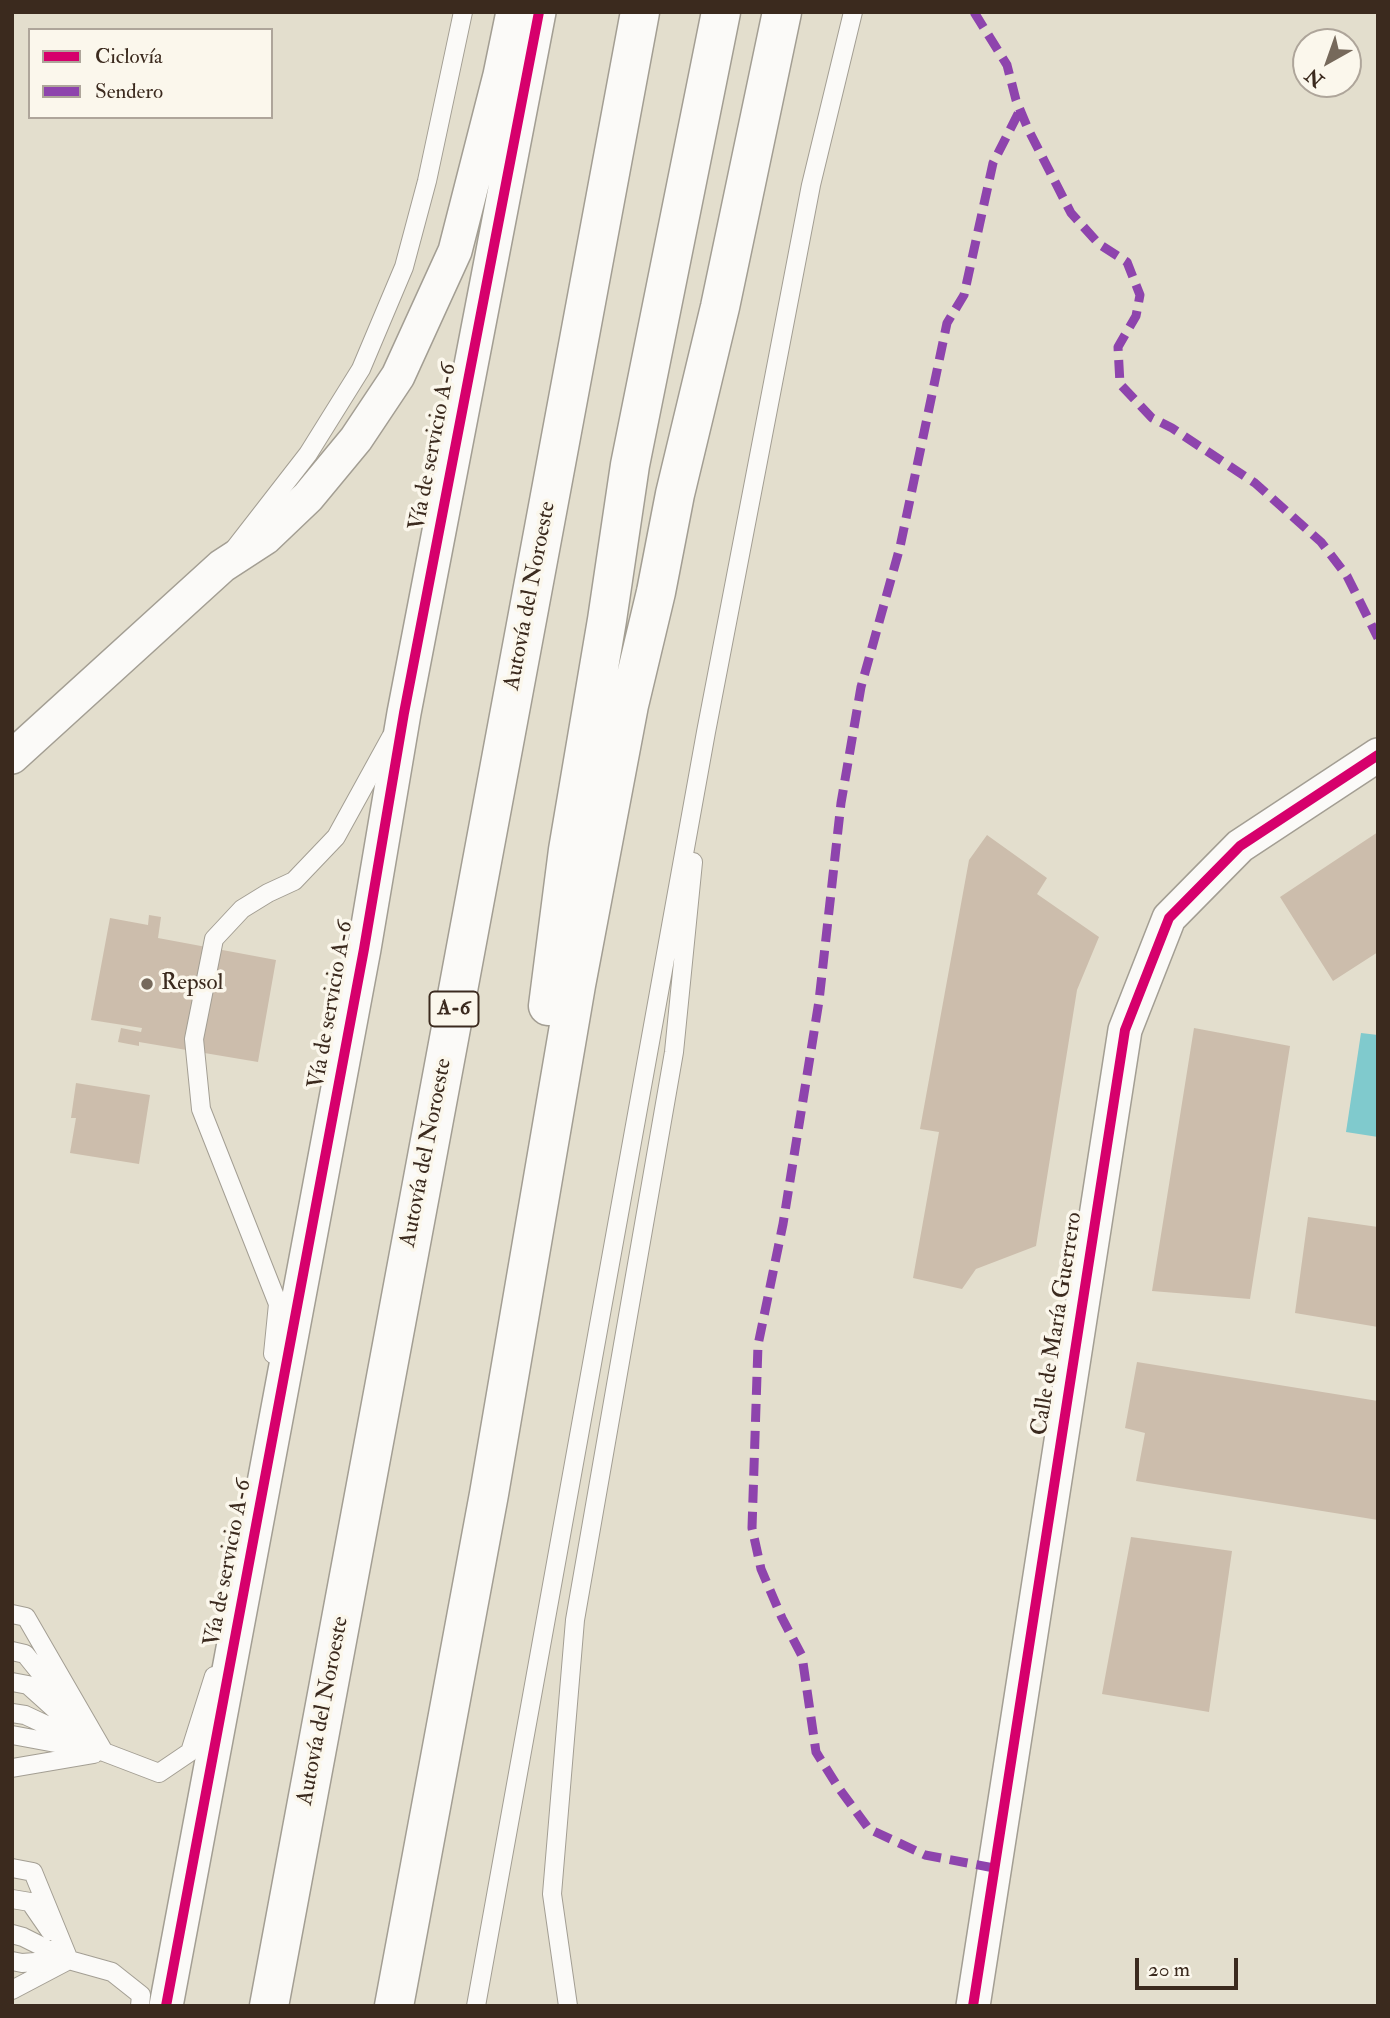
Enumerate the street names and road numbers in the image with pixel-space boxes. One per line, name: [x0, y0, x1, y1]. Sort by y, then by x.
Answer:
street label: Vía de servicio A-6: [404, 361, 464, 533]
street label: Autovía del Noroeste: [499, 499, 563, 693]
street label: Vía de servicio A-6: [304, 919, 360, 1091]
road number: A-6: [430, 992, 478, 1026]
street label: Autovía del Noroeste: [395, 1056, 459, 1250]
street label: Calle de María Guerrero: [1027, 1210, 1089, 1438]
street label: Vía de servicio A-6: [199, 1477, 259, 1649]
street label: Autovía del Noroeste: [292, 1614, 356, 1808]

